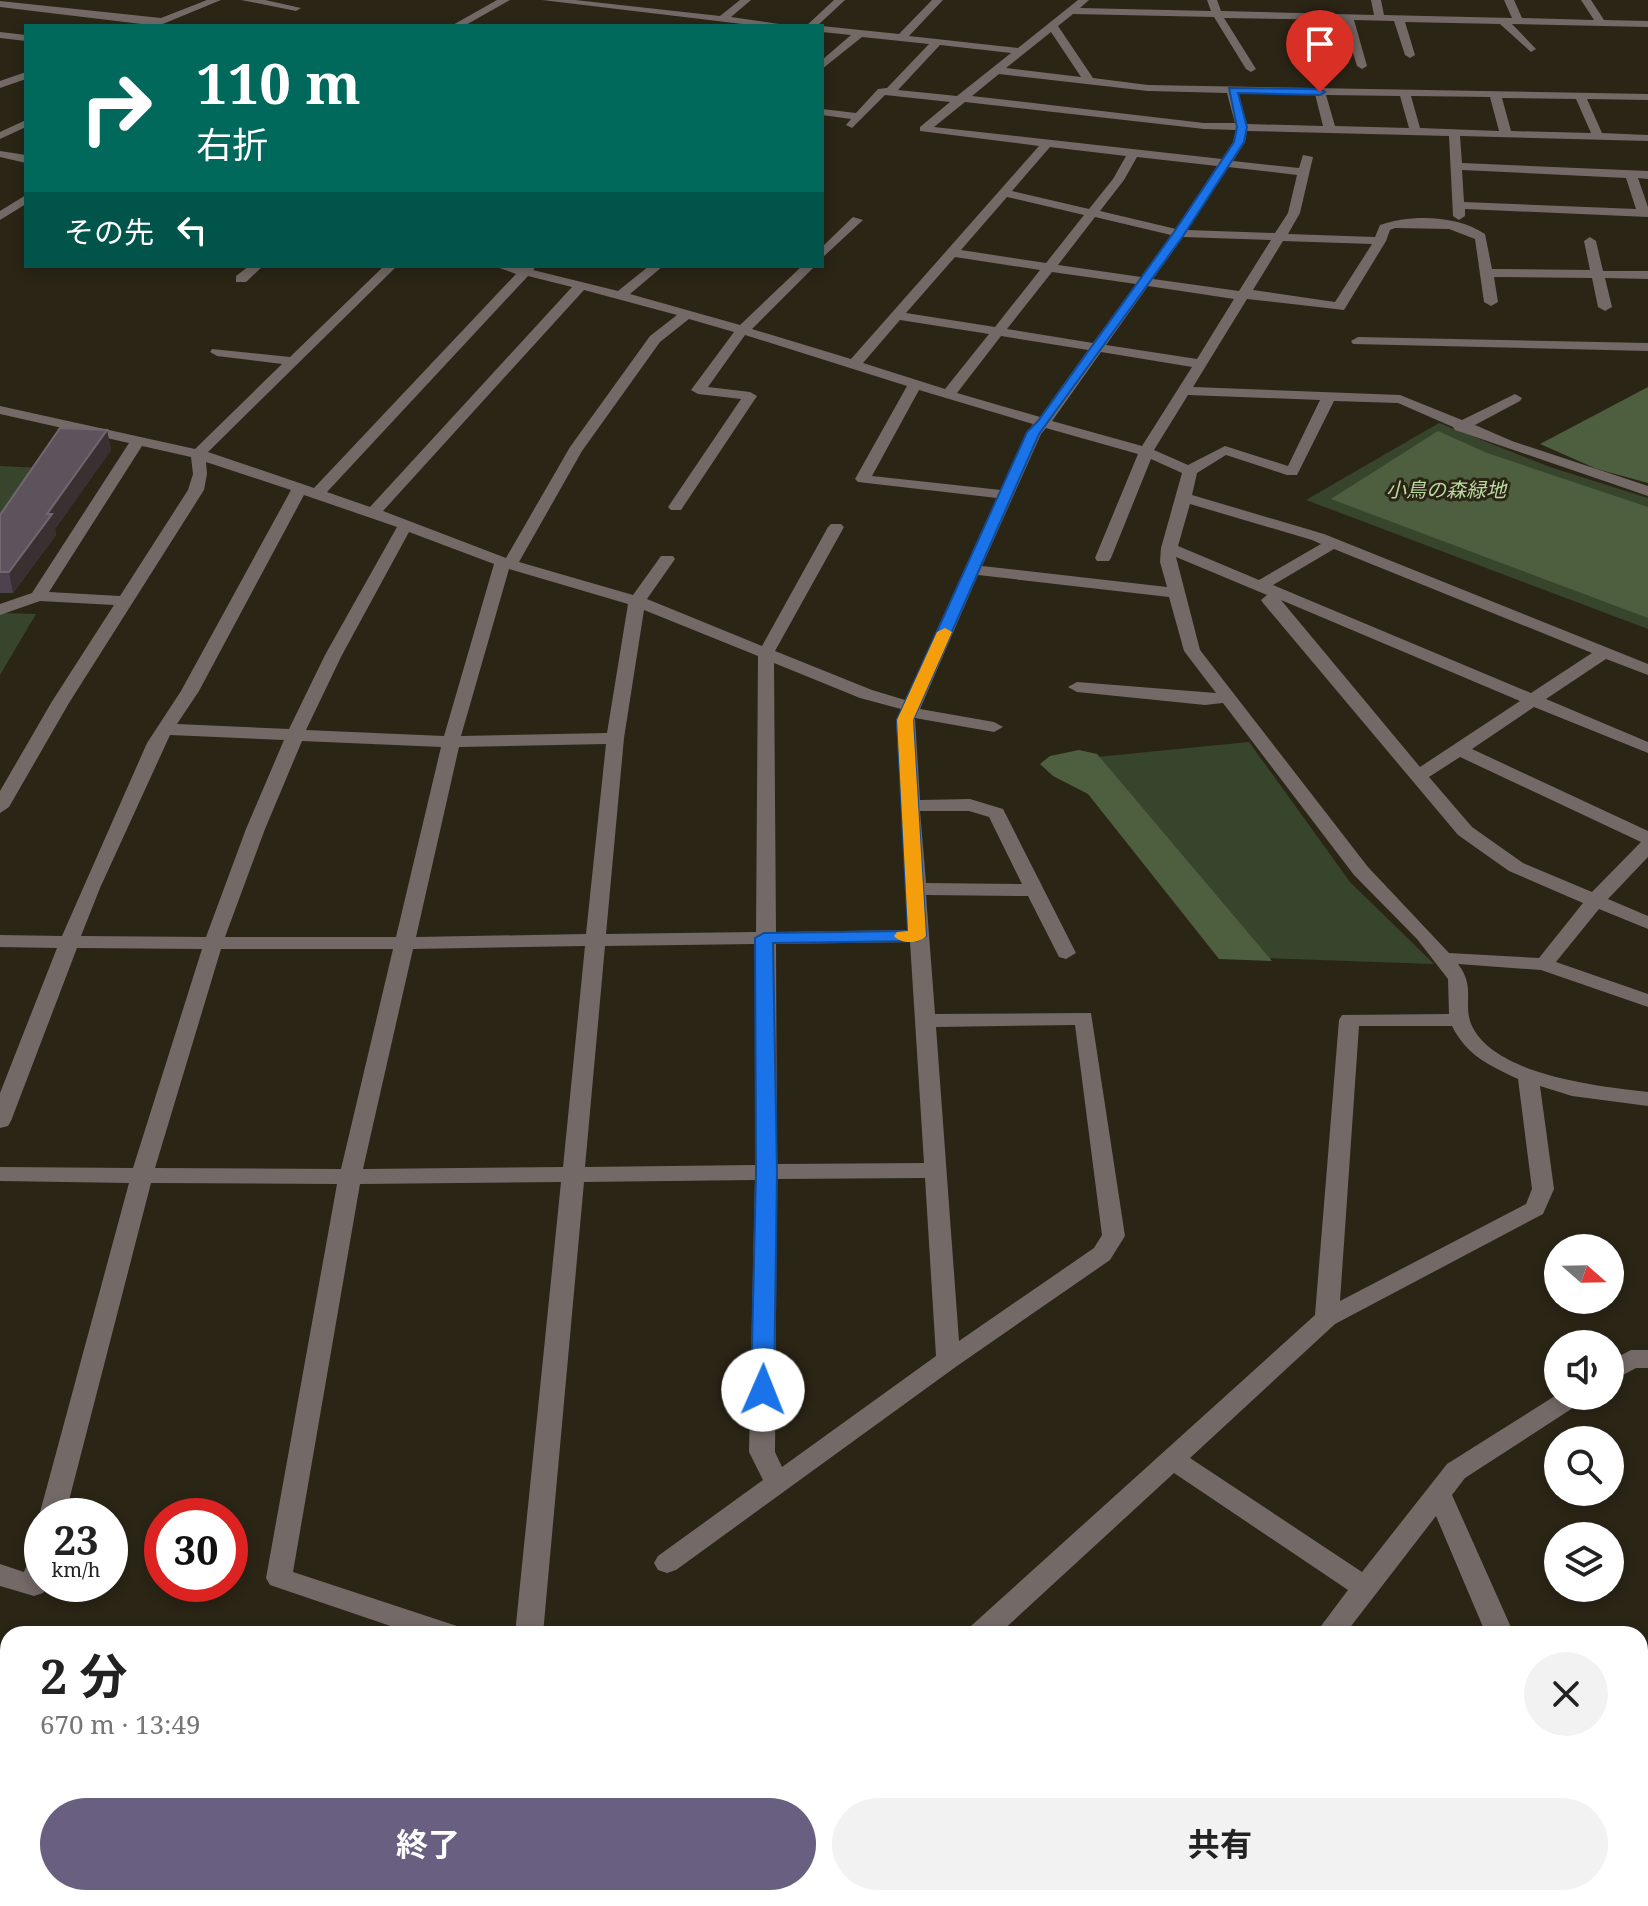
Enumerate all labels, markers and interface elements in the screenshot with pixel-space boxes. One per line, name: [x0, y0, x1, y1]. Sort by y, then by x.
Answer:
pin: [1286, 10, 1354, 92]
icon: arrive: [1298, 22, 1342, 66]
text: 110 m: [196, 44, 361, 120]
icon: right: [64, 56, 168, 160]
text: 右折: [196, 120, 268, 169]
icon: left: [170, 208, 214, 252]
text: その先: [64, 211, 154, 252]
park label: 小鳥の森緑地: [1386, 476, 1508, 503]
north arrow: [1544, 1234, 1624, 1314]
map controls: [1544, 1234, 1624, 1602]
button: sound: [1544, 1330, 1624, 1410]
position arrow: [721, 1348, 805, 1432]
button: search: [1544, 1426, 1624, 1506]
speed limit sign: 30: [144, 1498, 248, 1602]
text: 23: [53, 1512, 99, 1567]
button: layers: [1544, 1522, 1624, 1602]
text: km/h: [51, 1556, 101, 1583]
text: 2 分: [40, 1643, 128, 1708]
button: close: [1524, 1652, 1608, 1736]
text: 670 m · 13:49: [40, 1706, 201, 1742]
button: 終了: [40, 1798, 816, 1890]
button: 共有: [832, 1798, 1608, 1890]

